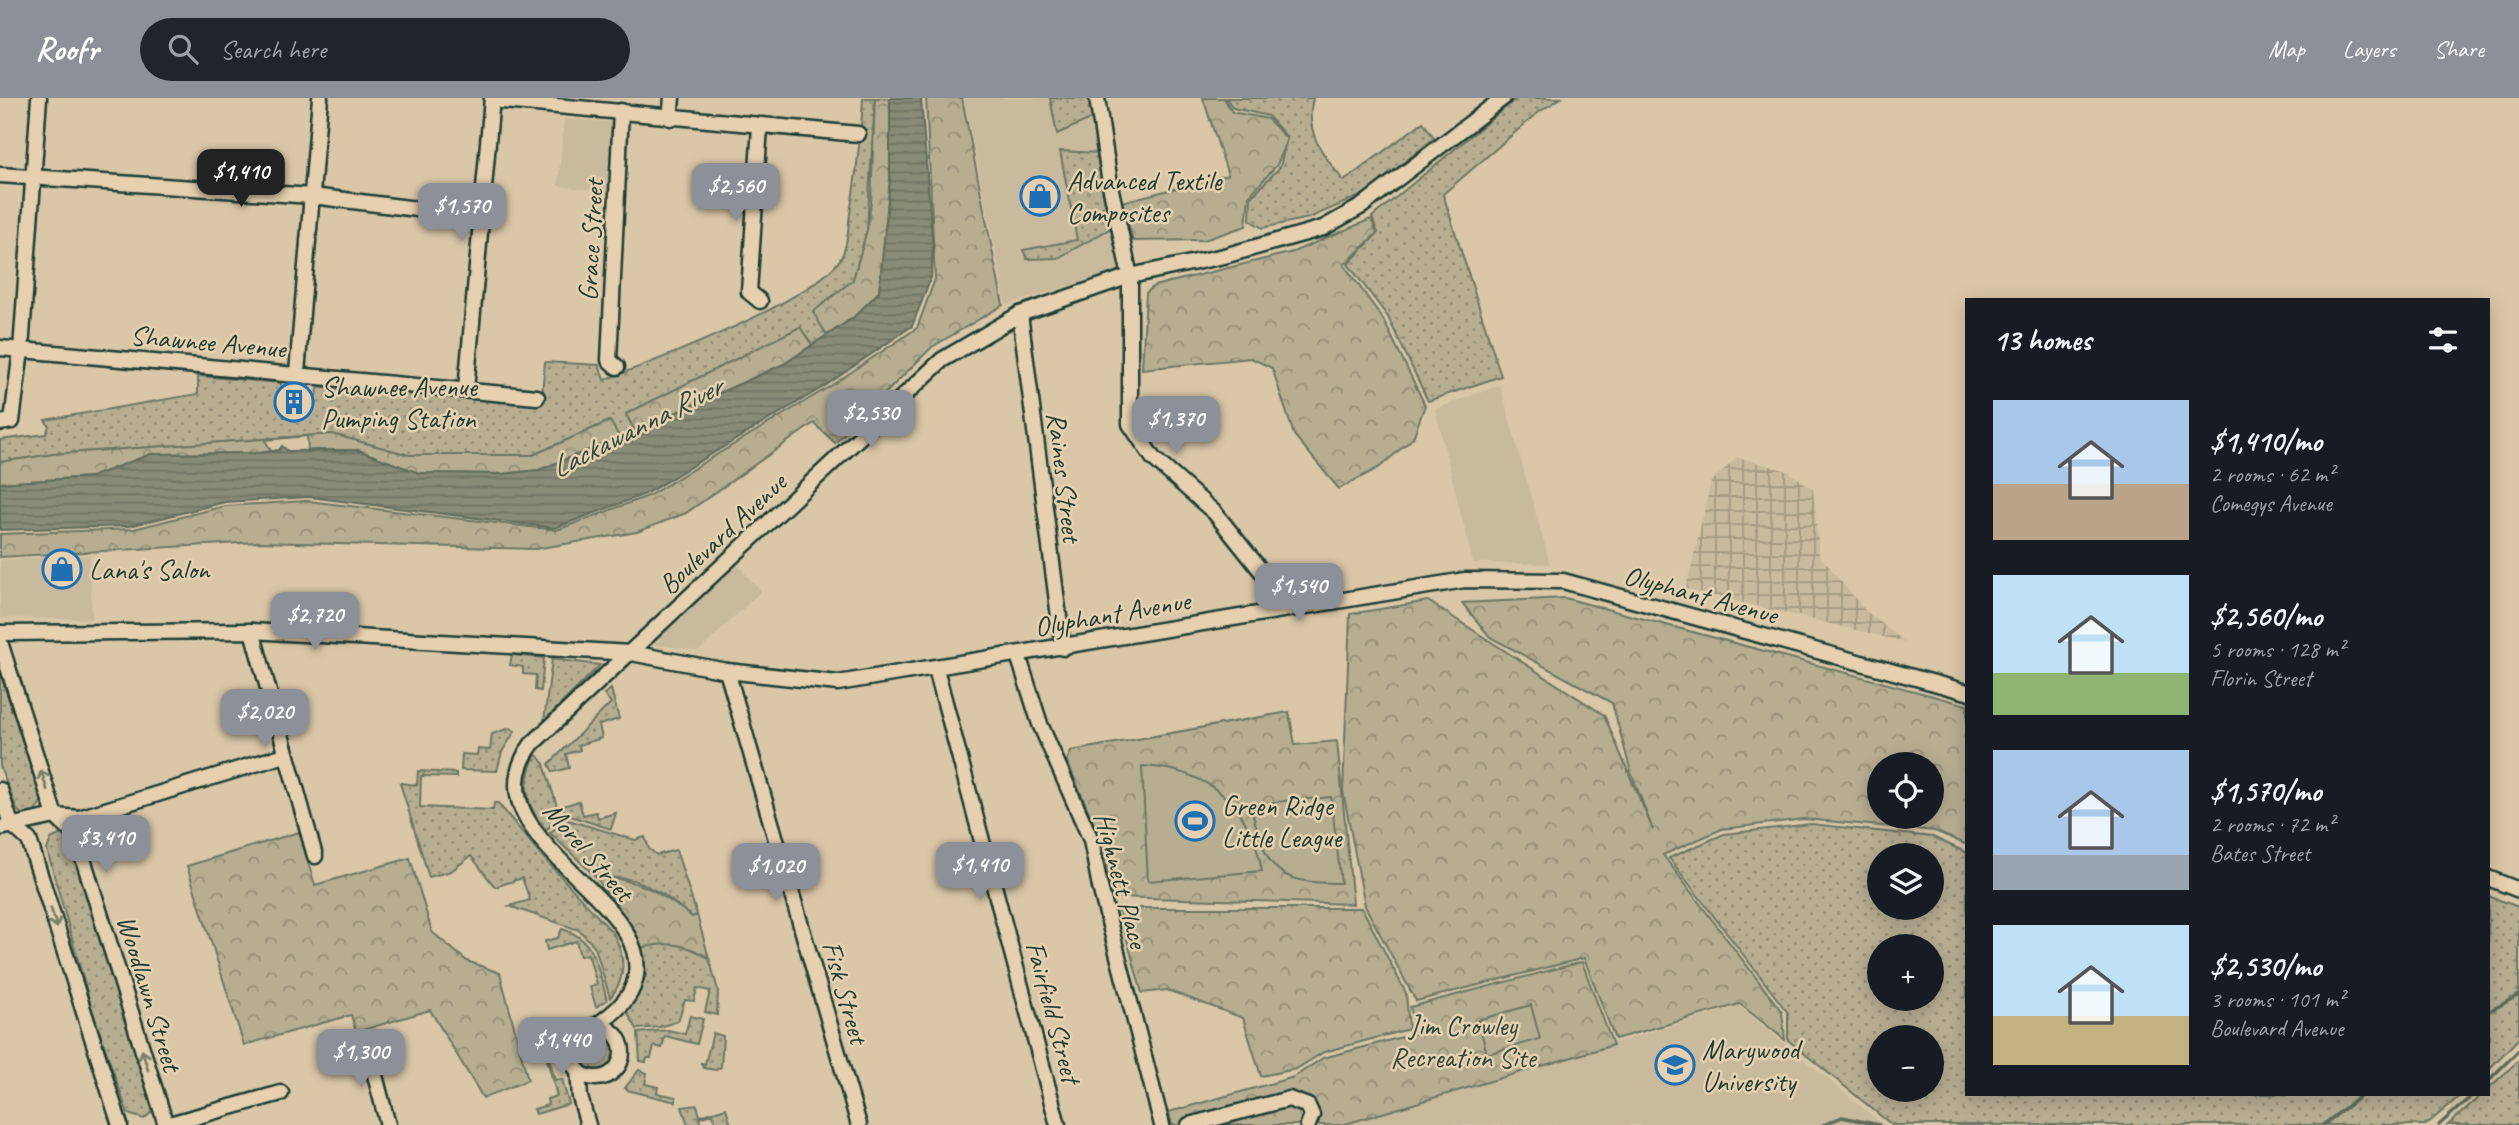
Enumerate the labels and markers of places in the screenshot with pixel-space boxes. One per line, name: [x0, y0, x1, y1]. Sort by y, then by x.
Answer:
pin: $1,410: [184, 150, 298, 209]
place label: Advanced Textile Composites: [1067, 163, 1223, 230]
pin: $2,560: [679, 164, 793, 223]
shop icon: Advanced Textile Composites: [1019, 175, 1061, 217]
pin: $1,570: [405, 184, 519, 243]
place label: Shawnee Avenue Pumping Station: [321, 369, 479, 436]
building icon: Shawnee Avenue Pumping Station: [273, 381, 315, 423]
pin: $2,530: [814, 390, 928, 450]
pin: $1,370: [1119, 396, 1233, 456]
shop icon: Lana's Salon: [41, 548, 83, 590]
place label: Lana's Salon: [89, 552, 211, 587]
pin: $1,540: [1242, 564, 1356, 623]
pin: $2,720: [258, 592, 372, 652]
pin: $2,020: [208, 690, 322, 749]
place label: Green Ridge Little League: [1222, 788, 1343, 855]
sports icon: Green Ridge Little League: [1174, 800, 1216, 842]
pin: $3,410: [49, 816, 163, 875]
pin: $1,410: [923, 842, 1037, 902]
pin: $1,020: [719, 844, 833, 903]
pin: $1,440: [505, 1018, 619, 1077]
pin: $1,300: [304, 1030, 418, 1089]
place label: Marywood University: [1702, 1032, 1803, 1099]
school or university icon: Marywood University: [1654, 1044, 1696, 1086]

